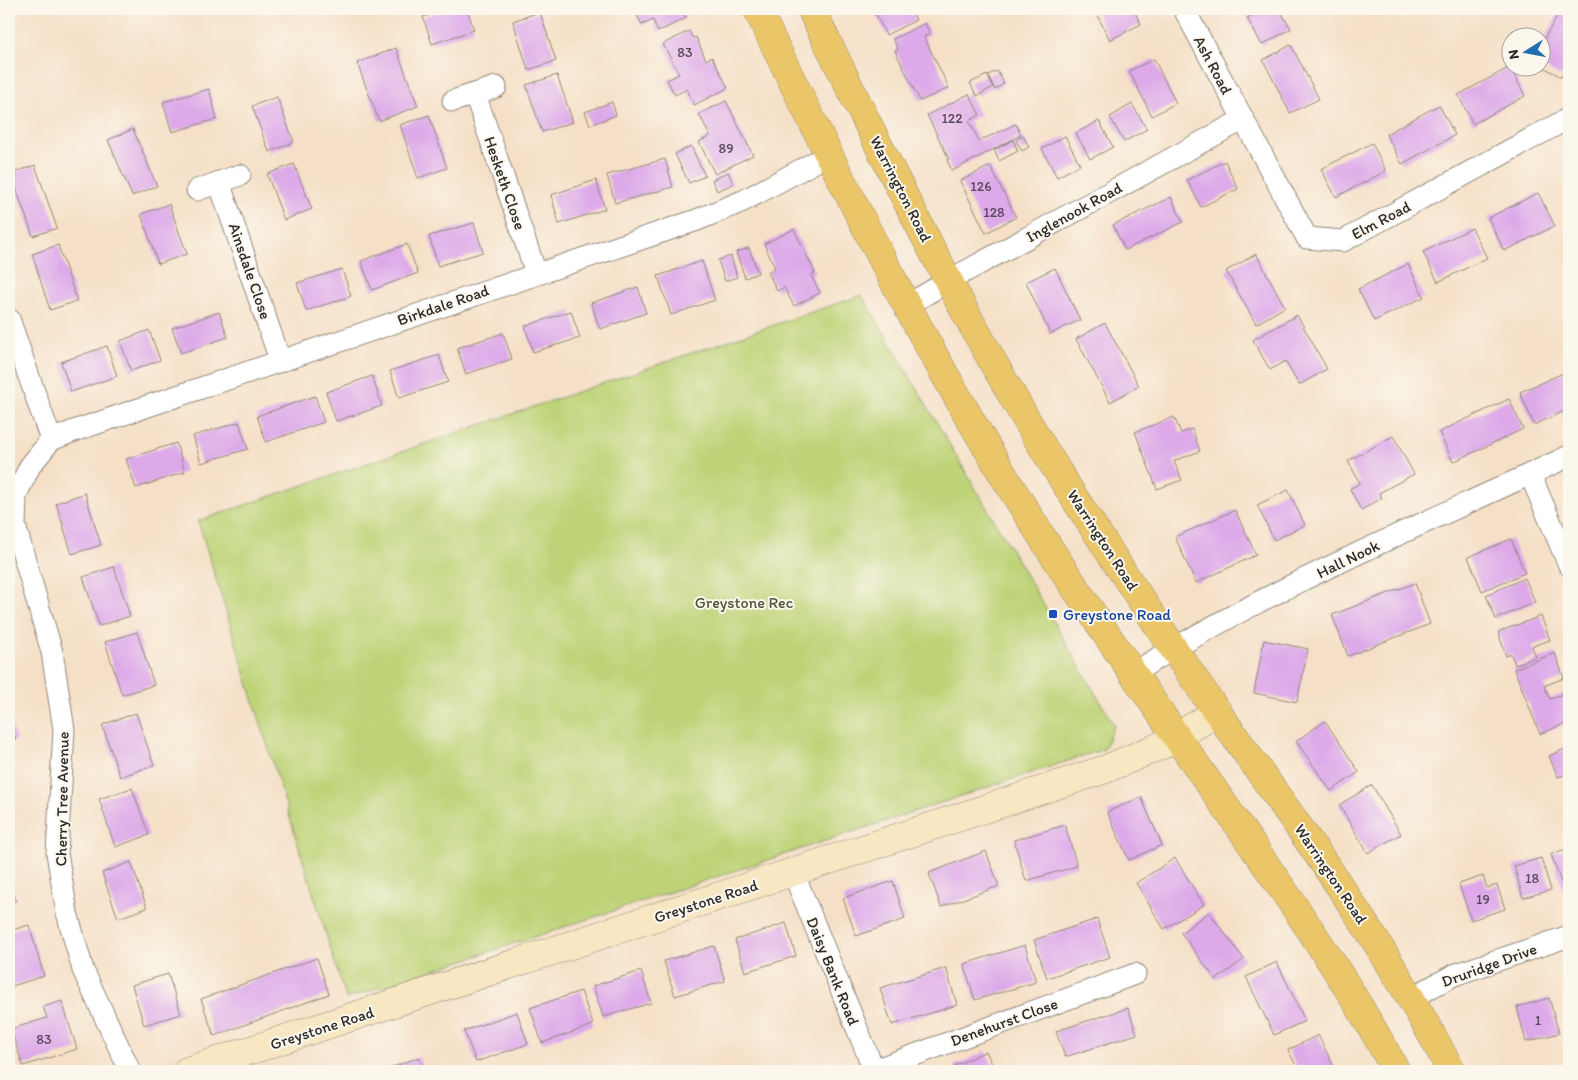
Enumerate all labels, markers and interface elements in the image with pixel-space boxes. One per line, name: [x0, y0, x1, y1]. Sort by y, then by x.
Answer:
north arrow: [1500, 28, 1550, 78]
street label: Ash Road: [1190, 33, 1236, 98]
house number: 83: [677, 44, 693, 61]
text: N: [1504, 48, 1523, 61]
house number: 122: [941, 110, 963, 127]
street label: Warrington Road: [866, 133, 936, 245]
street label: Hesketh Close: [480, 134, 530, 232]
house number: 89: [719, 140, 734, 157]
house number: 126: [970, 178, 992, 195]
street label: Inglenook Road: [1023, 178, 1126, 246]
street label: Elm Road: [1348, 196, 1414, 243]
house number: 128: [983, 204, 1005, 221]
street label: Ainsdale Close: [225, 220, 275, 322]
street label: Birkdale Road: [395, 280, 492, 330]
street label: Warrington Road: [1063, 486, 1143, 594]
street label: Hall Nook: [1314, 535, 1383, 582]
park label: Greystone Rec: [695, 593, 793, 612]
place label: Greystone Road: [1063, 605, 1171, 624]
marker: Greystone Road: [1047, 608, 1059, 620]
street label: Cherry Tree Avenue: [51, 731, 73, 867]
street label: Warrington Road: [1291, 820, 1372, 928]
house number: 18: [1525, 870, 1539, 887]
street label: Greystone Road: [652, 875, 761, 927]
house number: 19: [1476, 891, 1490, 908]
street label: Daisy Bank Road: [803, 914, 864, 1028]
street label: Druridge Drive: [1439, 939, 1539, 991]
street label: Denehurst Close: [948, 994, 1060, 1050]
street label: Greystone Road: [268, 1002, 377, 1054]
house number: 1: [1535, 1012, 1542, 1029]
house number: 83: [36, 1031, 52, 1048]

